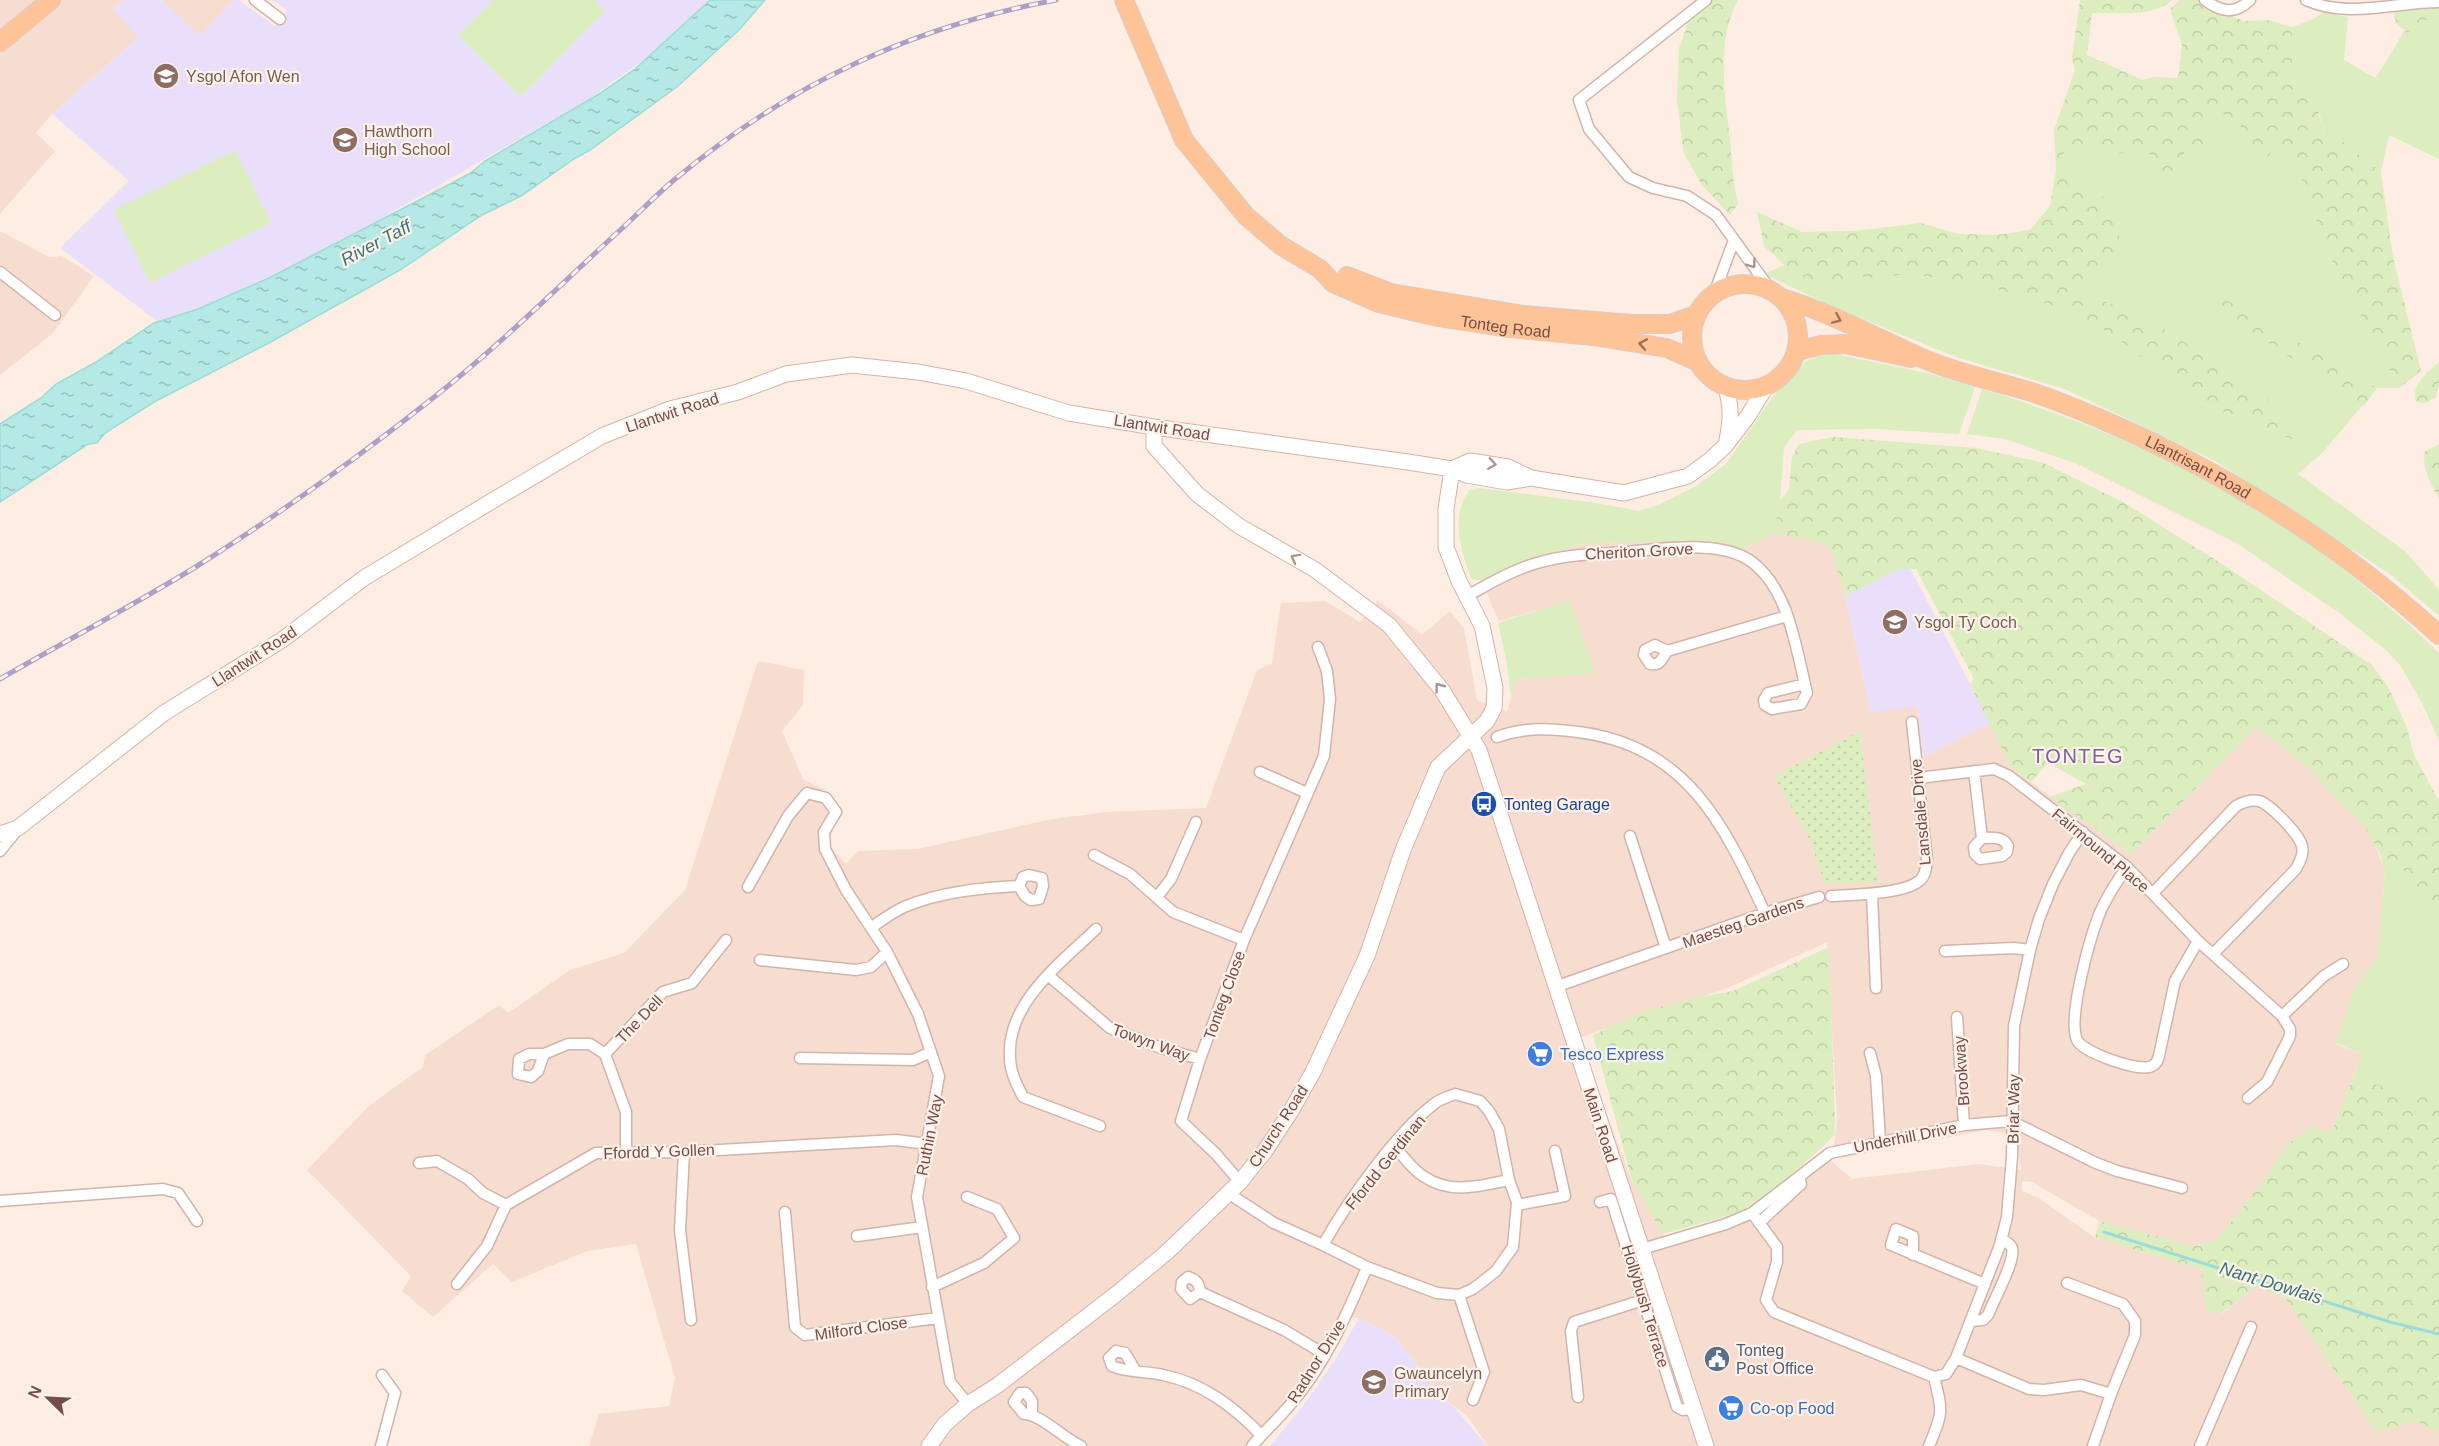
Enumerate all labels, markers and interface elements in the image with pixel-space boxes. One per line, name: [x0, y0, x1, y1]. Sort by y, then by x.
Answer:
school or university icon: Ysgol Afon Wen: [151, 61, 181, 91]
place label: Ysgol Afon Wen: [186, 68, 300, 85]
place label: Hawthorn High School: [364, 123, 450, 158]
school or university icon: Hawthorn High School: [330, 125, 360, 155]
water label: River Taff: [338, 215, 416, 270]
one-way arrow: [1744, 258, 1755, 269]
street label: Tonteg Road: [1459, 312, 1552, 341]
one-way arrow: [1830, 312, 1841, 324]
one-way arrow: [1638, 339, 1648, 351]
street label: Llantwit Road: [623, 389, 721, 436]
street label: Llantwit Road: [1113, 412, 1211, 443]
street label: Llantrisant Road: [2143, 432, 2253, 502]
one-way arrow: [1487, 458, 1497, 470]
street label: Cheriton Grove: [1584, 540, 1694, 563]
one-way arrow: [1291, 554, 1302, 565]
school or university icon: Ysgol Ty Coch: [1880, 607, 1910, 637]
place label: Ysgol Ty Coch: [1914, 614, 2017, 631]
street label: Llantwit Road: [209, 623, 300, 690]
one-way arrow: [1436, 683, 1447, 694]
district label: TONTEG: [2032, 745, 2124, 767]
street label: Lansdale Drive: [1907, 758, 1934, 866]
bus stop icon: Tonteg Garage: [1469, 789, 1499, 819]
place label: Tonteg Garage: [1504, 796, 1610, 813]
street label: Fairmound Place: [2049, 805, 2153, 896]
street label: Maesteg Gardens: [1680, 894, 1806, 951]
street label: Tonteg Close: [1201, 948, 1248, 1042]
street label: The Dell: [613, 992, 666, 1047]
street label: Towyn Way: [1110, 1021, 1192, 1064]
street label: Brookway: [1951, 1035, 1972, 1107]
supermarket icon: Tesco Express: [1525, 1039, 1555, 1069]
place label: Tesco Express: [1560, 1046, 1664, 1063]
street label: Briar Way: [2004, 1074, 2023, 1144]
street label: Church Road: [1246, 1082, 1311, 1170]
street label: Main Road: [1580, 1086, 1621, 1165]
street label: Ruthin Way: [913, 1093, 946, 1177]
street label: Ffordd Gerdinan: [1342, 1112, 1429, 1213]
street label: Underhill Drive: [1852, 1119, 1958, 1156]
street label: Ffordd Y Gollen: [603, 1141, 715, 1162]
street label: Hollybush Terrace: [1619, 1243, 1672, 1370]
water label: Nant Dowlais: [2217, 1258, 2325, 1308]
street label: Milford Close: [814, 1314, 909, 1343]
street label: Radnor Drive: [1284, 1317, 1349, 1406]
place label: Tonteg Post Office: [1736, 1342, 1814, 1377]
public building icon: Tonteg Post Office: [1702, 1344, 1732, 1374]
place label: Gwauncelyn Primary: [1394, 1365, 1482, 1400]
school or university icon: Gwauncelyn Primary: [1359, 1367, 1389, 1397]
north arrow: [18, 1368, 78, 1428]
text: N: [25, 1383, 45, 1401]
supermarket icon: Co-op Food: [1716, 1393, 1746, 1423]
place label: Co-op Food: [1750, 1400, 1835, 1417]

